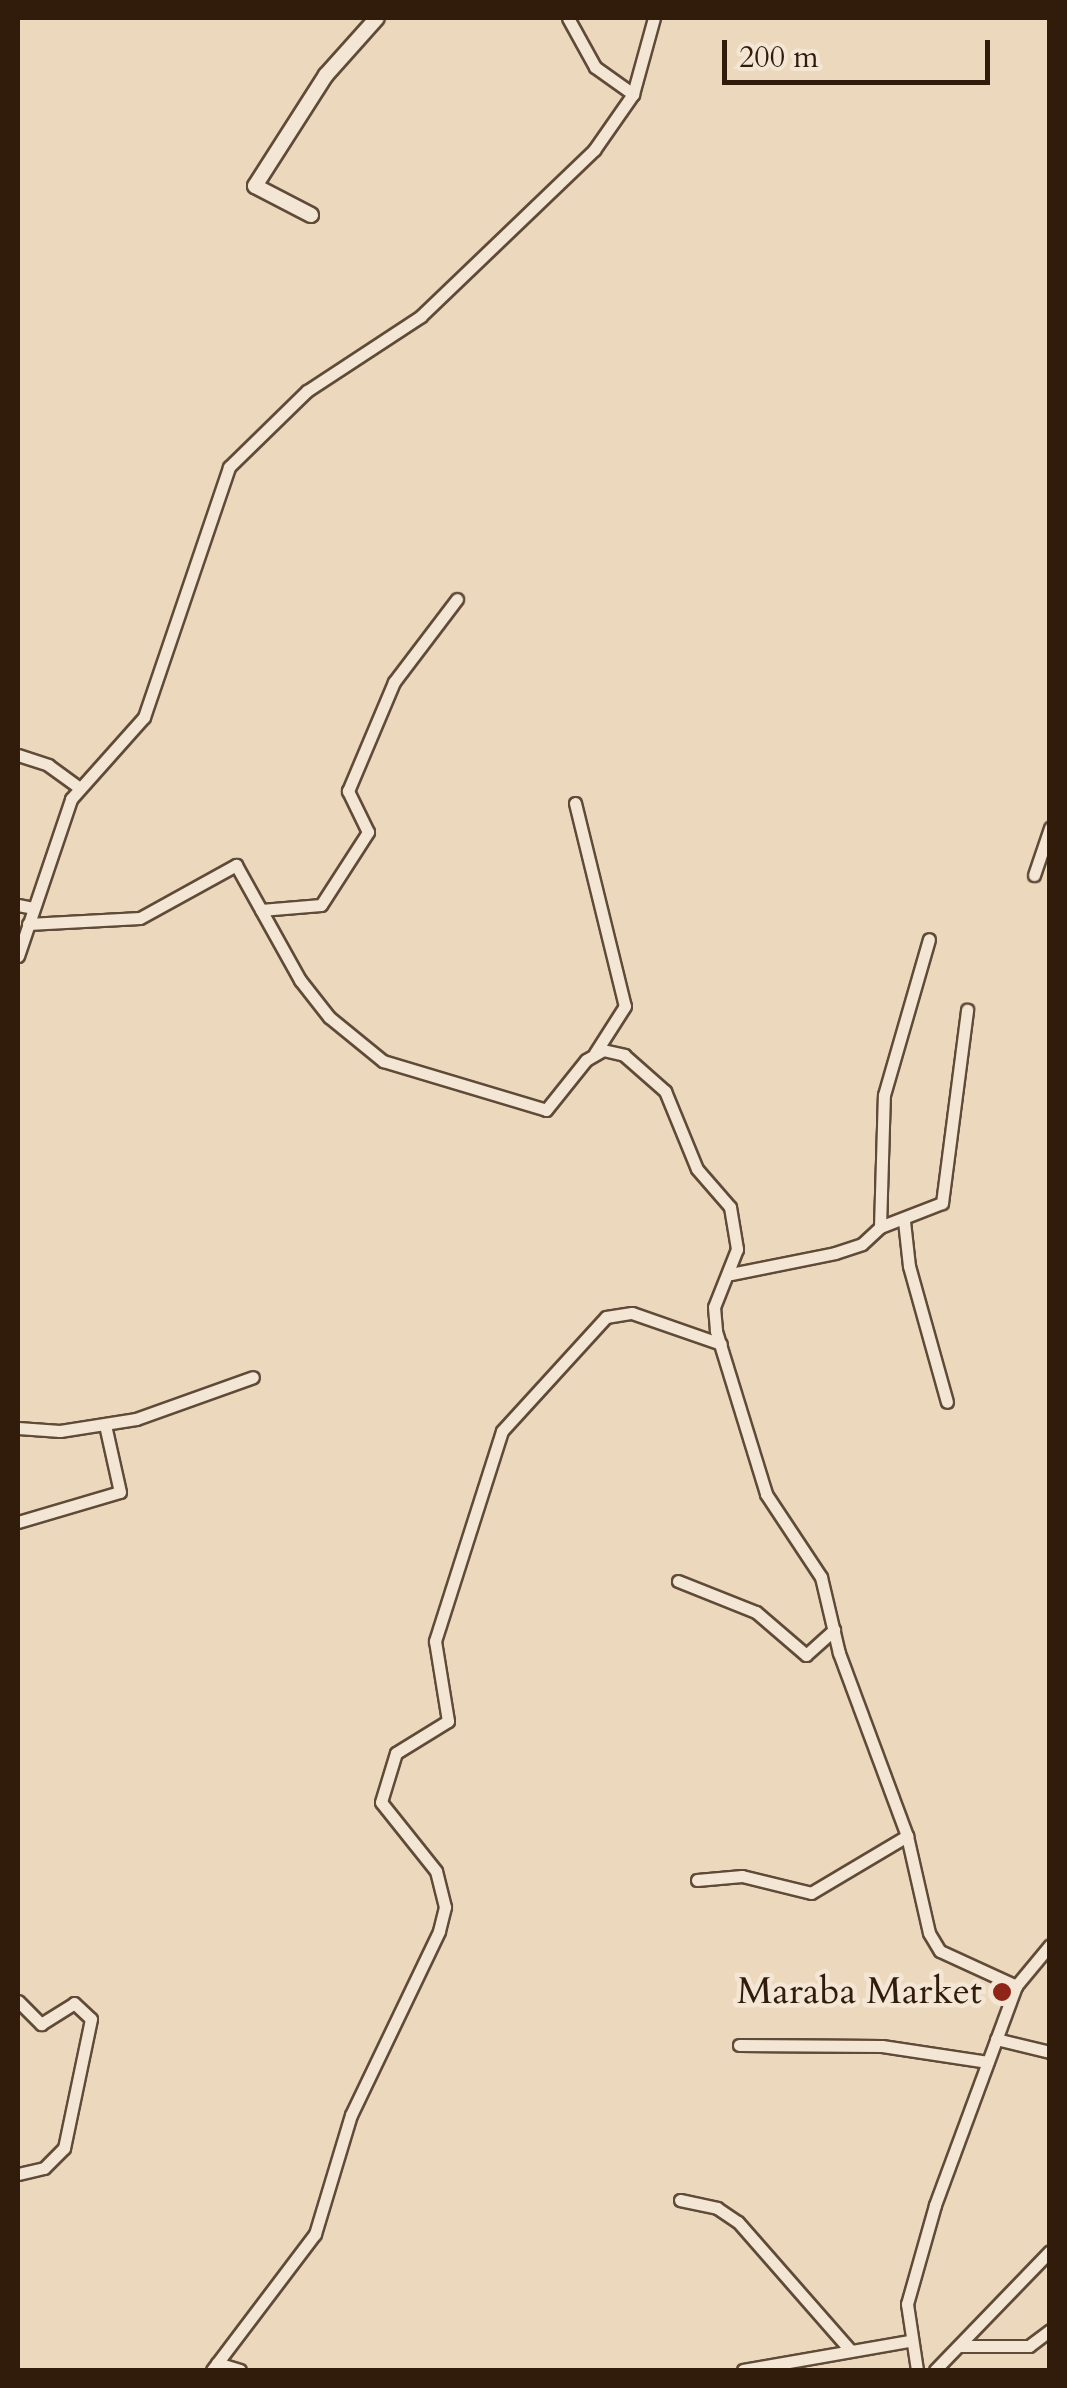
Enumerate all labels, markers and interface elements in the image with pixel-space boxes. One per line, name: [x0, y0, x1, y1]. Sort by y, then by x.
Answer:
scale bar: [727, 20, 994, 82]
text: 200 m: [739, 37, 819, 78]
place label: Maraba Market: [737, 1969, 982, 2015]
marker: Maraba Market: [991, 1981, 1013, 2003]

